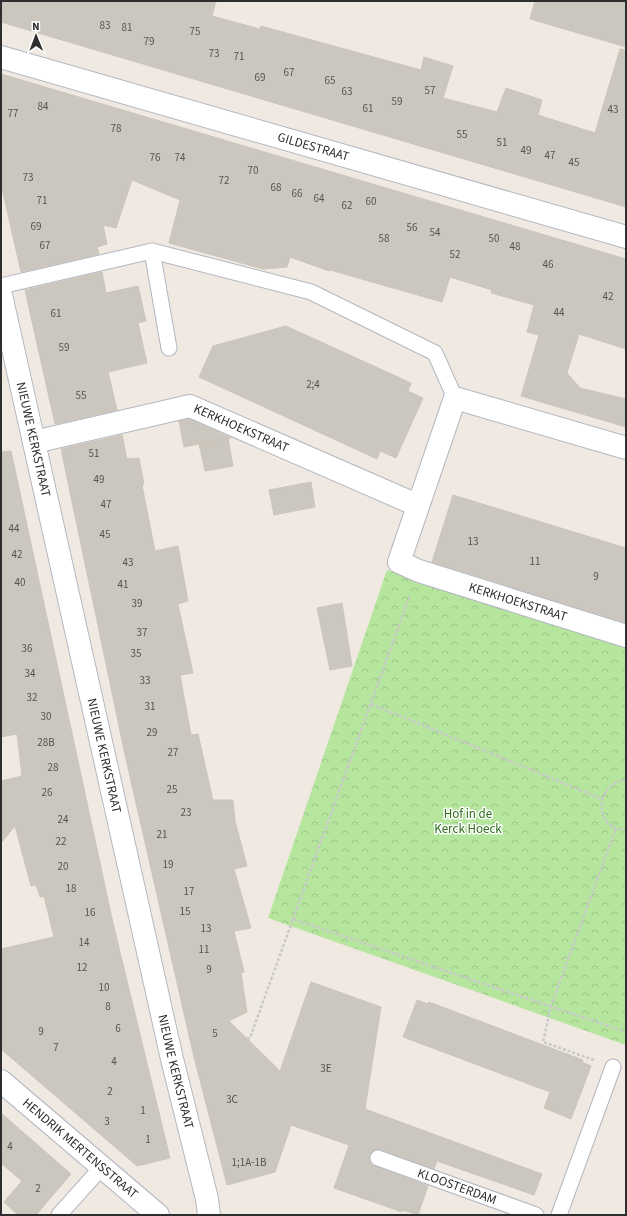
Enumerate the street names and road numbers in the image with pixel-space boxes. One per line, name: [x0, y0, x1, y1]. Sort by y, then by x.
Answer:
street label: GILDESTRAAT: [275, 128, 351, 166]
street label: NIEUWE KERKSTRAAT: [12, 380, 55, 499]
street label: KERKHOEKSTRAAT: [191, 400, 292, 457]
street label: KERKHOEKSTRAAT: [466, 578, 569, 626]
street label: NIEUWE KERKSTRAAT: [82, 696, 126, 815]
street label: NIEUWE KERKSTRAAT: [153, 1013, 198, 1131]
street label: HENDRIK MERTENSSTRAAT: [18, 1094, 142, 1203]
street label: KLOOSTERDAM: [415, 1164, 499, 1209]

